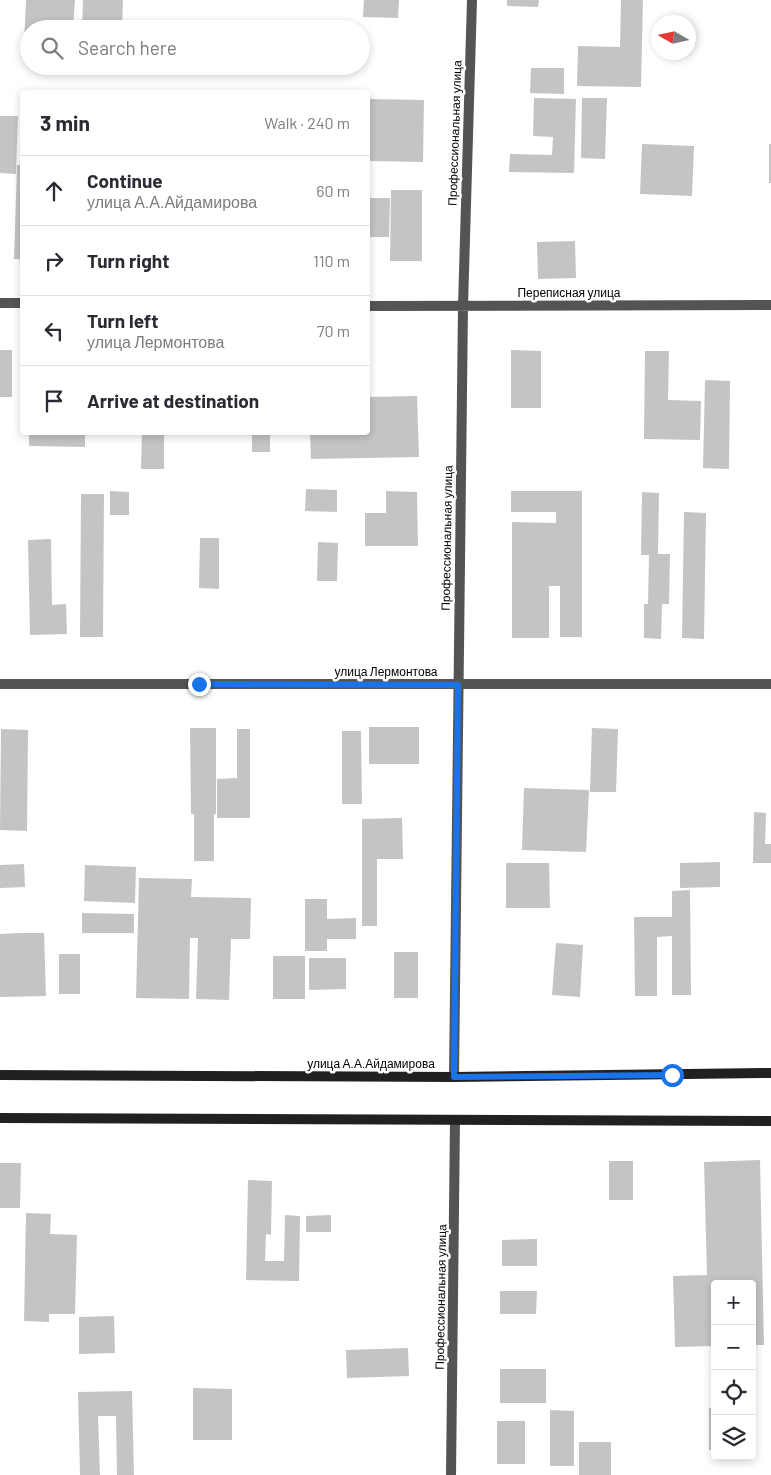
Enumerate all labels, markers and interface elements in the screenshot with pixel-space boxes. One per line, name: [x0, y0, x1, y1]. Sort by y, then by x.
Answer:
north arrow: [651, 15, 696, 60]
search box: [20, 20, 370, 75]
icon: search: [38, 34, 66, 62]
text: Search here: [78, 36, 177, 59]
street label: Профессиональная улица: [444, 60, 465, 206]
text: 3 min: [40, 110, 90, 135]
text: Walk · 240 m: [264, 113, 350, 132]
text: Continue: [87, 169, 163, 192]
icon: ahead: [40, 177, 68, 205]
text: 60 m: [316, 181, 350, 200]
text: улица А.А.Айдамирова: [87, 192, 257, 211]
icon: right: [40, 247, 68, 275]
text: Turn right: [87, 249, 169, 272]
text: 110 m: [313, 251, 350, 270]
street label: Переписная улица: [517, 285, 621, 300]
text: Turn left: [87, 309, 158, 332]
icon: left: [40, 317, 68, 345]
text: 70 m: [317, 321, 350, 340]
text: улица Лермонтова: [87, 332, 224, 351]
icon: arrive: [40, 387, 68, 415]
text: Arrive at destination: [87, 389, 259, 412]
street label: Профессиональная улица: [438, 465, 455, 611]
street label: улица Лермонтова: [334, 664, 438, 679]
route end: [188, 673, 211, 696]
street label: улица А.А.Айдамирова: [307, 1056, 435, 1071]
route start: [661, 1064, 684, 1087]
street label: Профессиональная улица: [432, 1224, 449, 1370]
map controls: [711, 1280, 756, 1460]
button: +: [711, 1280, 756, 1325]
button: −: [711, 1325, 756, 1370]
button: locate: [711, 1370, 756, 1415]
button: layers: [711, 1415, 756, 1460]

